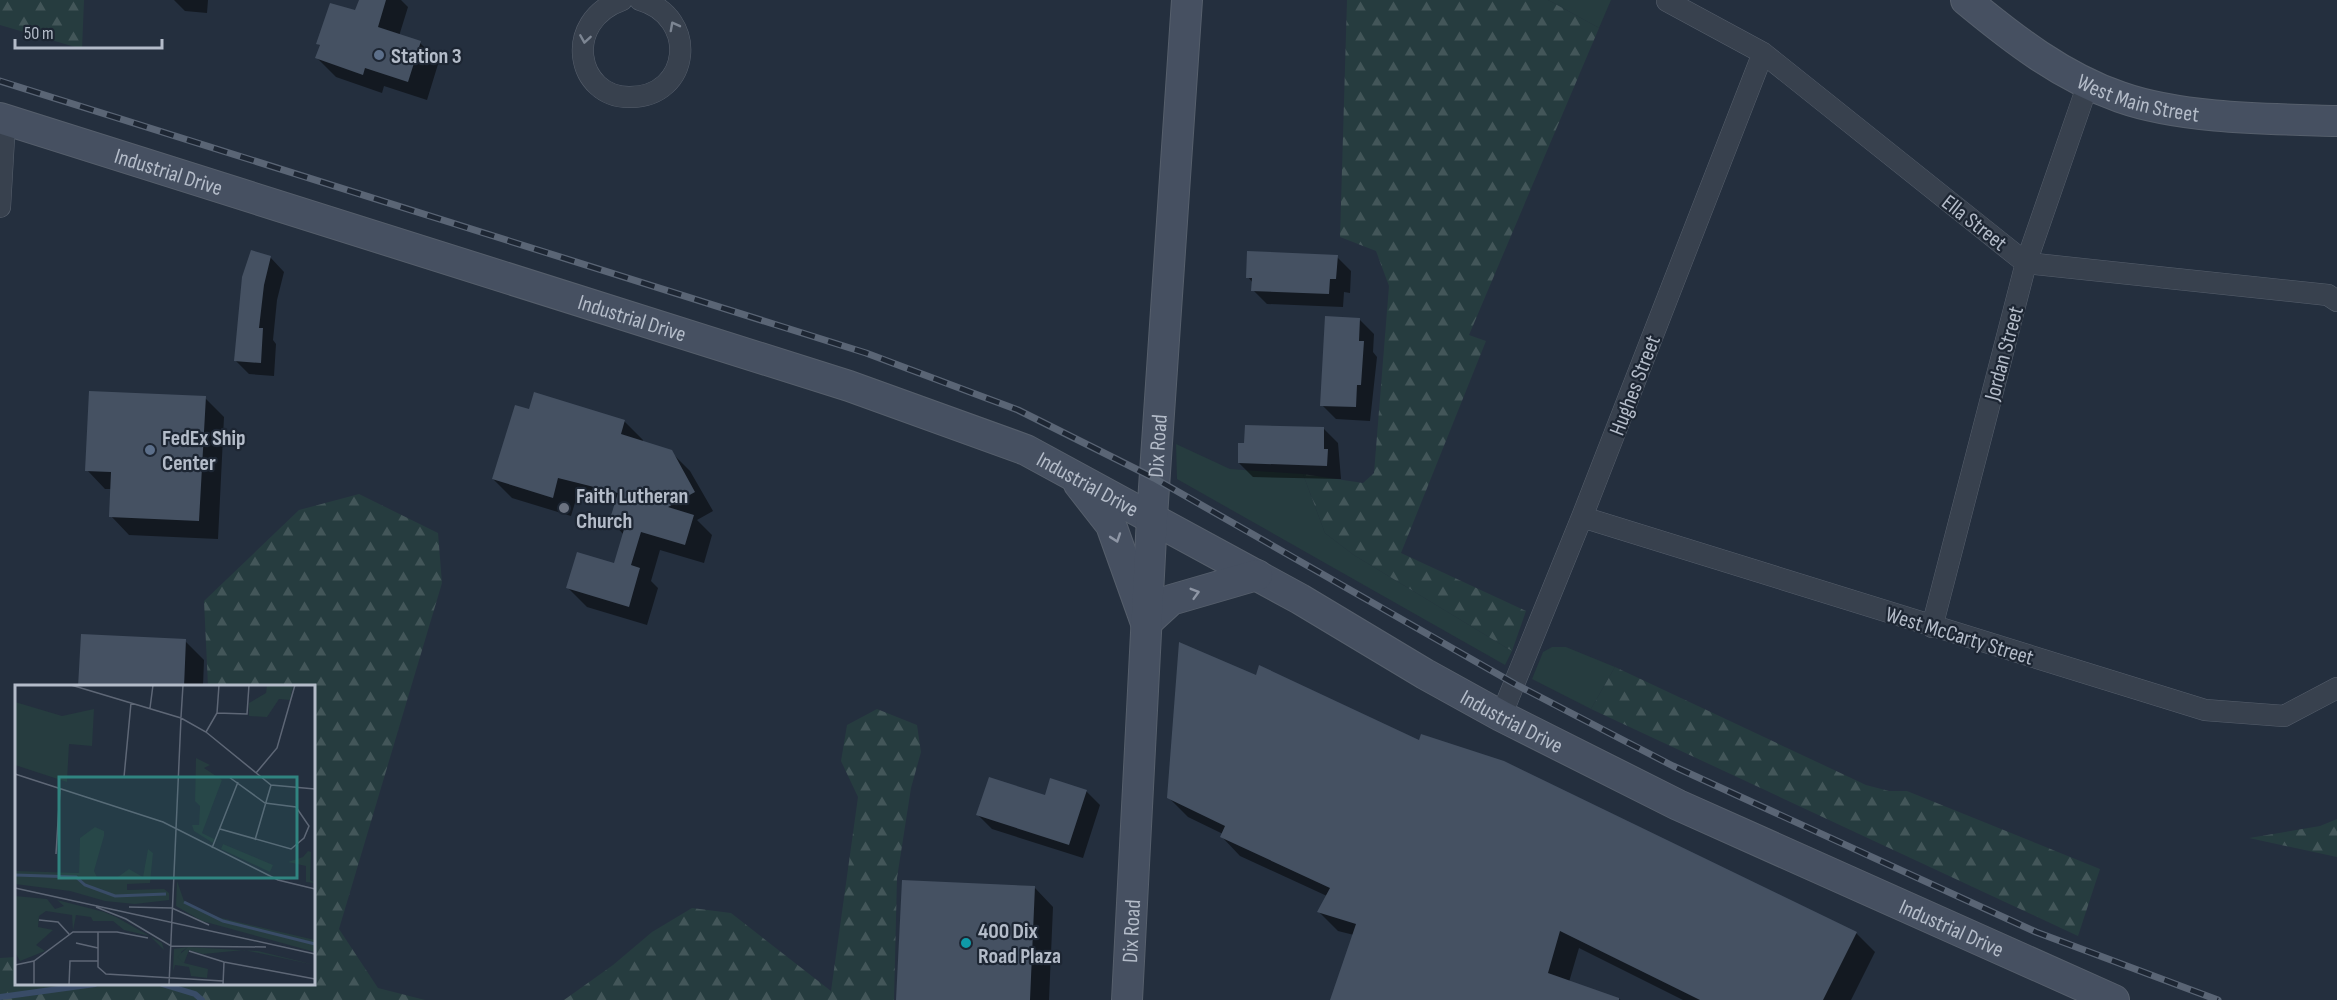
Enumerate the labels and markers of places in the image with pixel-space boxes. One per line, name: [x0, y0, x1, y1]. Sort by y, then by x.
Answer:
place label: Station 3: [391, 43, 462, 70]
marker: Station 3: [372, 48, 386, 62]
place label: FedEx Ship Center: [162, 425, 246, 477]
marker: FedEx Ship Center: [143, 443, 157, 457]
place label: Faith Lutheran Church: [576, 483, 688, 535]
marker: Faith Lutheran Church: [557, 501, 571, 515]
place label: 400 Dix Road Plaza: [978, 918, 1061, 970]
marker: 400 Dix Road Plaza: [959, 936, 973, 950]

